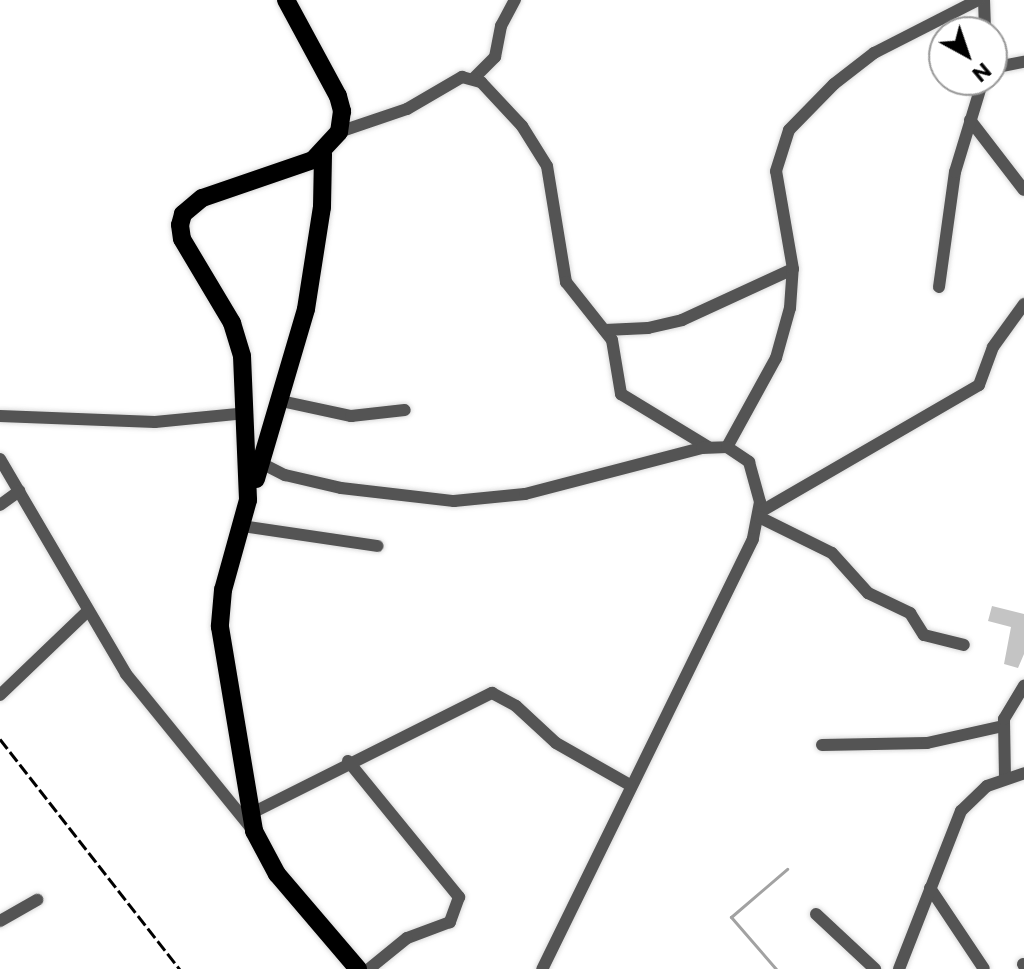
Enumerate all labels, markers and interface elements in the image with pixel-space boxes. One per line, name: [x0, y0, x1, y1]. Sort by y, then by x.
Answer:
north arrow: [928, 16, 1008, 96]
text: N: [967, 58, 997, 89]

